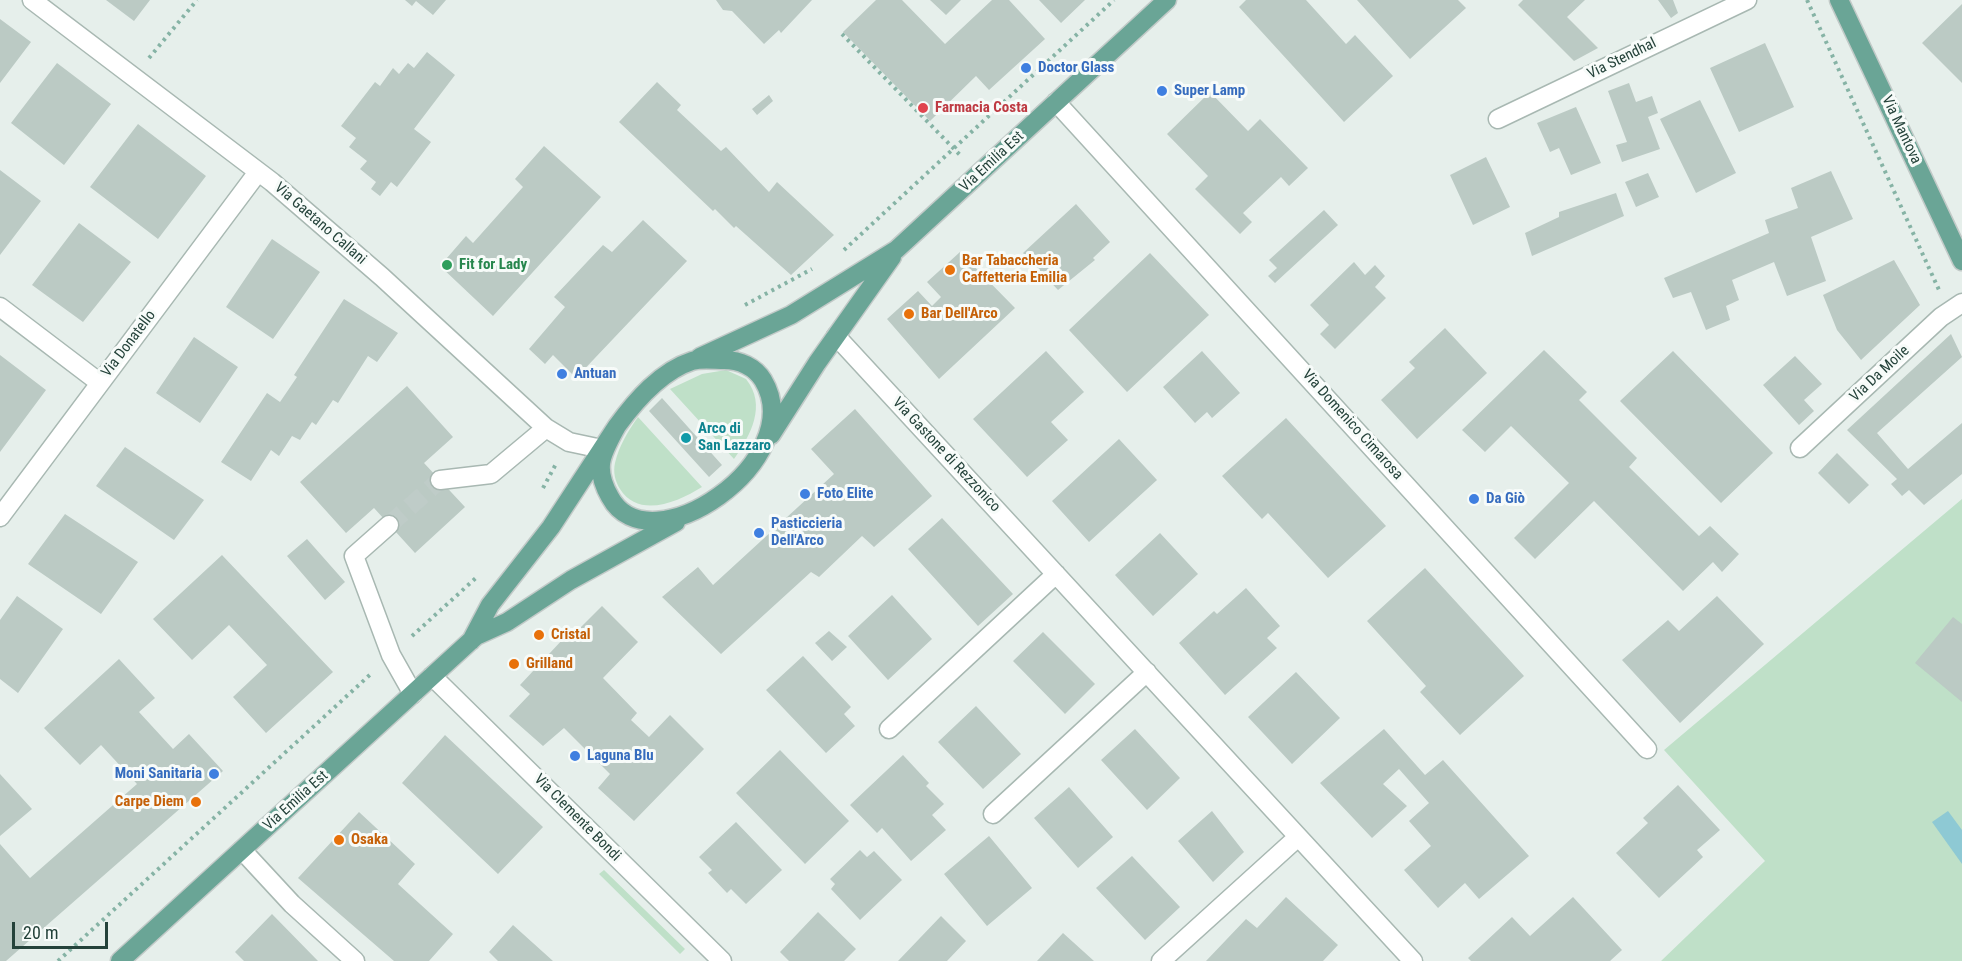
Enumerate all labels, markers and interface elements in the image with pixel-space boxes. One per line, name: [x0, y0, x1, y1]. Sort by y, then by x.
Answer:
street label: Via Stendhal: [1585, 35, 1659, 83]
place label: Doctor Glass: [1038, 59, 1114, 77]
marker: Doctor Glass: [1019, 61, 1033, 75]
place label: Super Lamp: [1174, 82, 1245, 100]
marker: Super Lamp: [1155, 84, 1169, 98]
street label: Via Mantova: [1877, 93, 1925, 167]
place label: Farmacia Costa: [935, 99, 1028, 117]
marker: Farmacia Costa: [916, 101, 930, 115]
street label: Via Emilia Est: [956, 128, 1028, 196]
street label: Via Gaetano Callani: [270, 179, 370, 269]
place label: Bar Tabaccheria Caffetteria Emilia: [962, 252, 1067, 287]
place label: Fit for Lady: [459, 256, 527, 274]
marker: Fit for Lady: [440, 258, 454, 272]
marker: Bar Tabaccheria Caffetteria Emilia: [943, 263, 957, 277]
place label: Bar Dell'Arco: [921, 305, 998, 323]
street label: Via Donatello: [98, 307, 160, 381]
marker: Bar Dell'Arco: [902, 307, 916, 321]
street label: Via Da Moile: [1847, 342, 1913, 406]
place label: Antuan: [574, 365, 616, 383]
street label: Via Domenico Cimarosa: [1298, 366, 1406, 484]
marker: Antuan: [555, 367, 569, 381]
street label: Via Gastone di Rezzonico: [888, 394, 1004, 516]
place label: Arco di San Lazzaro: [698, 420, 771, 455]
marker: Arco di San Lazzaro: [679, 431, 693, 445]
place label: Foto Elite: [817, 485, 873, 503]
marker: Foto Elite: [798, 487, 812, 501]
place label: Da Giò: [1486, 490, 1525, 508]
marker: Da Giò: [1467, 492, 1481, 506]
place label: Pasticcieria Dell'Arco: [771, 515, 842, 550]
marker: Pasticcieria Dell'Arco: [752, 526, 766, 540]
place label: Cristal: [551, 626, 591, 644]
marker: Cristal: [532, 628, 546, 642]
place label: Grilland: [526, 655, 573, 673]
marker: Grilland: [507, 657, 521, 671]
place label: Laguna Blu: [587, 747, 654, 765]
marker: Laguna Blu: [568, 749, 582, 763]
place label: Moni Sanitaria: [115, 765, 202, 783]
marker: Moni Sanitaria: [207, 767, 221, 781]
street label: Via Emilia Est: [260, 767, 332, 835]
street label: Via Clemente Bondi: [530, 771, 624, 865]
place label: Carpe Diem: [115, 793, 184, 811]
marker: Carpe Diem: [189, 795, 203, 809]
place label: Osaka: [351, 831, 388, 849]
marker: Osaka: [332, 833, 346, 847]
scale bar: [15, 910, 111, 948]
text: 20 m: [23, 922, 58, 943]

